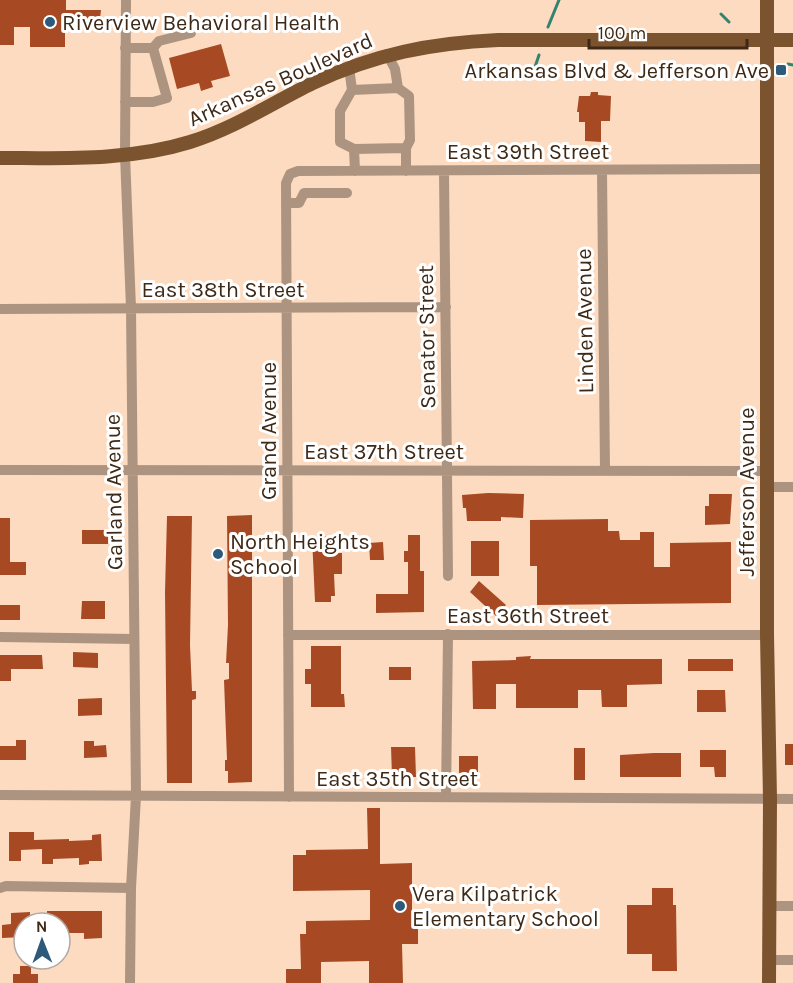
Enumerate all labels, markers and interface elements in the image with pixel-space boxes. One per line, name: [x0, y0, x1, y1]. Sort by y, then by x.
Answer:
place label: Riverview Behavioral Health: [62, 10, 340, 36]
scale bar: [589, 12, 746, 50]
marker: Riverview Behavioral Health: [43, 15, 57, 29]
text: 100 m: [598, 22, 646, 44]
street label: Arkansas Boulevard: [184, 27, 377, 132]
place label: Arkansas Blvd & Jefferson Ave: [465, 58, 769, 84]
marker: Arkansas Blvd & Jefferson Ave: [774, 63, 788, 77]
street label: East 39th Street: [447, 139, 609, 165]
street label: Linden Avenue: [571, 248, 599, 394]
street label: Senator Street: [413, 265, 441, 409]
street label: East 38th Street: [141, 277, 305, 303]
street label: Grand Avenue: [256, 362, 282, 500]
street label: Jefferson Avenue: [734, 408, 760, 576]
street label: Garland Avenue: [100, 414, 128, 570]
street label: East 37th Street: [304, 439, 464, 465]
place label: North Heights School: [230, 529, 370, 580]
marker: North Heights School: [211, 547, 225, 561]
street label: East 36th Street: [447, 603, 609, 629]
street label: East 35th Street: [316, 766, 478, 792]
place label: Vera Kilpatrick Elementary School: [412, 881, 599, 932]
marker: Vera Kilpatrick Elementary School: [393, 899, 407, 913]
north arrow: [12, 911, 72, 971]
text: N: [36, 917, 48, 936]

